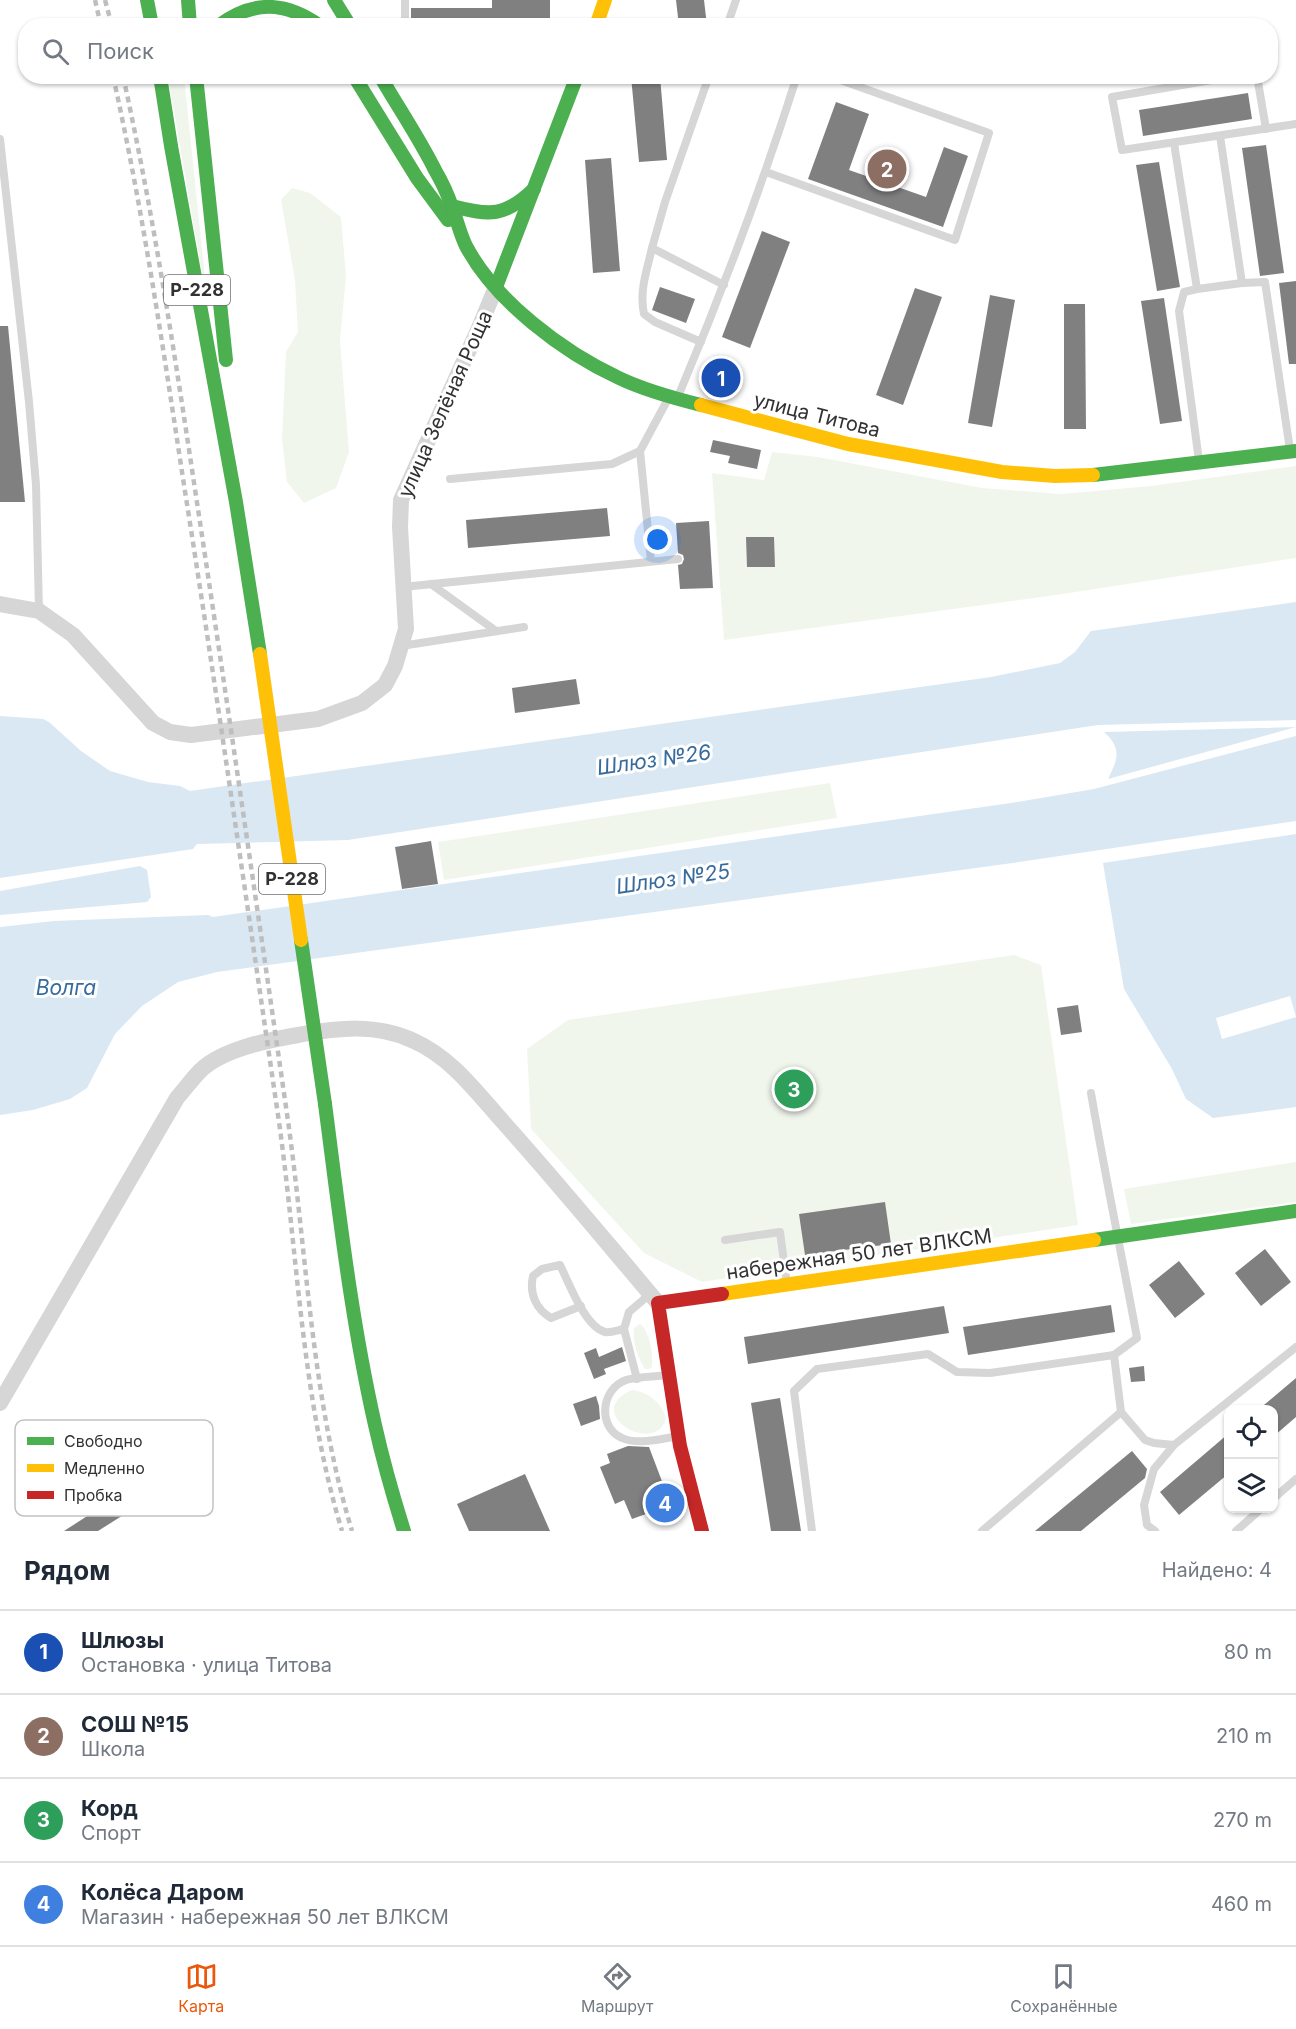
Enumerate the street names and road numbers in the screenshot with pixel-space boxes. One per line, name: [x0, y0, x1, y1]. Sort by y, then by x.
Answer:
road number: Р-228: [164, 275, 230, 305]
street label: улица Зелёная Роща: [393, 307, 497, 501]
street label: улица Титова: [751, 388, 883, 442]
road number: Р-228: [259, 864, 325, 894]
street label: набережная 50 лет ВЛКСМ: [725, 1223, 993, 1285]

